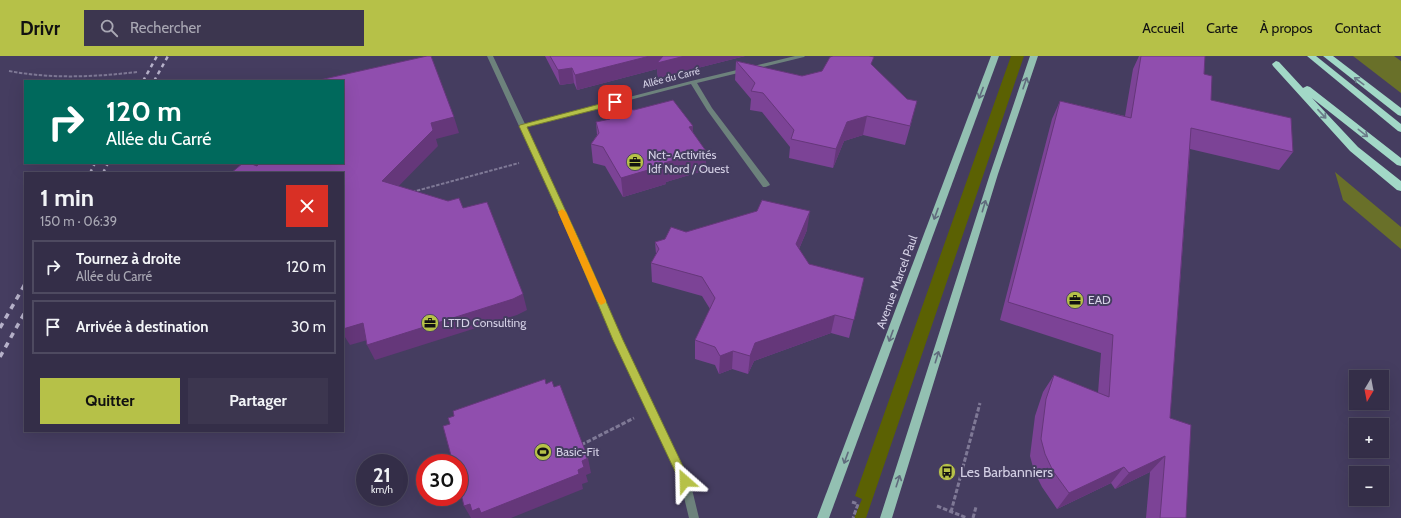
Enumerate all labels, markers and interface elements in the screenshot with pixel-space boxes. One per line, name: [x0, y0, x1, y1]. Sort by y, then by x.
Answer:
search box: [84, 10, 364, 46]
text: Drivr: [20, 17, 60, 40]
icon: search: [98, 17, 120, 39]
text: Rechercher: [130, 19, 201, 37]
text: Accueil: [1142, 19, 1184, 37]
text: Carte: [1206, 19, 1238, 37]
text: À propos: [1260, 19, 1313, 37]
text: Contact: [1335, 19, 1381, 37]
street label: Allée du Carré: [641, 64, 701, 91]
one-way arrow: [1353, 76, 1364, 85]
one-way arrow: [1022, 77, 1030, 89]
pin: [598, 85, 632, 119]
one-way arrow: [977, 86, 985, 98]
icon: arrive: [604, 91, 626, 113]
text: 120 m: [106, 94, 182, 128]
icon: right: [40, 96, 92, 148]
one-way arrow: [1317, 109, 1326, 119]
text: Allée du Carré: [106, 128, 211, 150]
one-way arrow: [1358, 129, 1369, 138]
place label: Nct- Activités Idf Nord / Ouest: [648, 147, 729, 176]
office icon: Nct- Activités Idf Nord / Ouest: [625, 152, 645, 172]
text: 1 min: [40, 183, 94, 212]
button: close: [286, 185, 328, 227]
one-way arrow: [981, 200, 988, 213]
one-way arrow: [931, 208, 939, 220]
text: 150 m · 06:39: [40, 213, 117, 229]
street label: Avenue Marcel Paul: [873, 233, 920, 331]
text: Tournez à droite: [76, 250, 181, 268]
icon: right: [42, 256, 64, 278]
text: 120 m: [286, 258, 326, 276]
text: Allée du Carré: [76, 268, 152, 284]
office icon: EAD: [1065, 290, 1085, 310]
place label: EAD: [1088, 292, 1111, 307]
office icon: LTTD Consulting: [420, 313, 440, 333]
place label: LTTD Consulting: [443, 315, 527, 330]
icon: arrive: [42, 316, 64, 338]
text: Arrivée à destination: [76, 318, 208, 336]
text: 30 m: [291, 318, 326, 336]
one-way arrow: [886, 330, 894, 342]
one-way arrow: [934, 351, 941, 364]
north arrow: [1349, 370, 1389, 410]
map controls: [1349, 370, 1389, 506]
button: Quitter: [40, 378, 180, 424]
button: Partager: [188, 378, 328, 424]
button: +: [1349, 418, 1389, 458]
sports icon: Basic-Fit: [533, 442, 553, 462]
place label: Basic-Fit: [556, 444, 599, 459]
one-way arrow: [841, 452, 849, 464]
speed limit sign: 30: [416, 454, 468, 506]
position arrow: [664, 460, 706, 502]
bus stop icon: Les Barbanniers: [937, 462, 957, 482]
text: 21: [373, 463, 391, 487]
place label: Les Barbanniers: [960, 463, 1053, 481]
button: −: [1349, 466, 1389, 506]
one-way arrow: [895, 475, 902, 488]
text: km/h: [371, 483, 393, 496]

